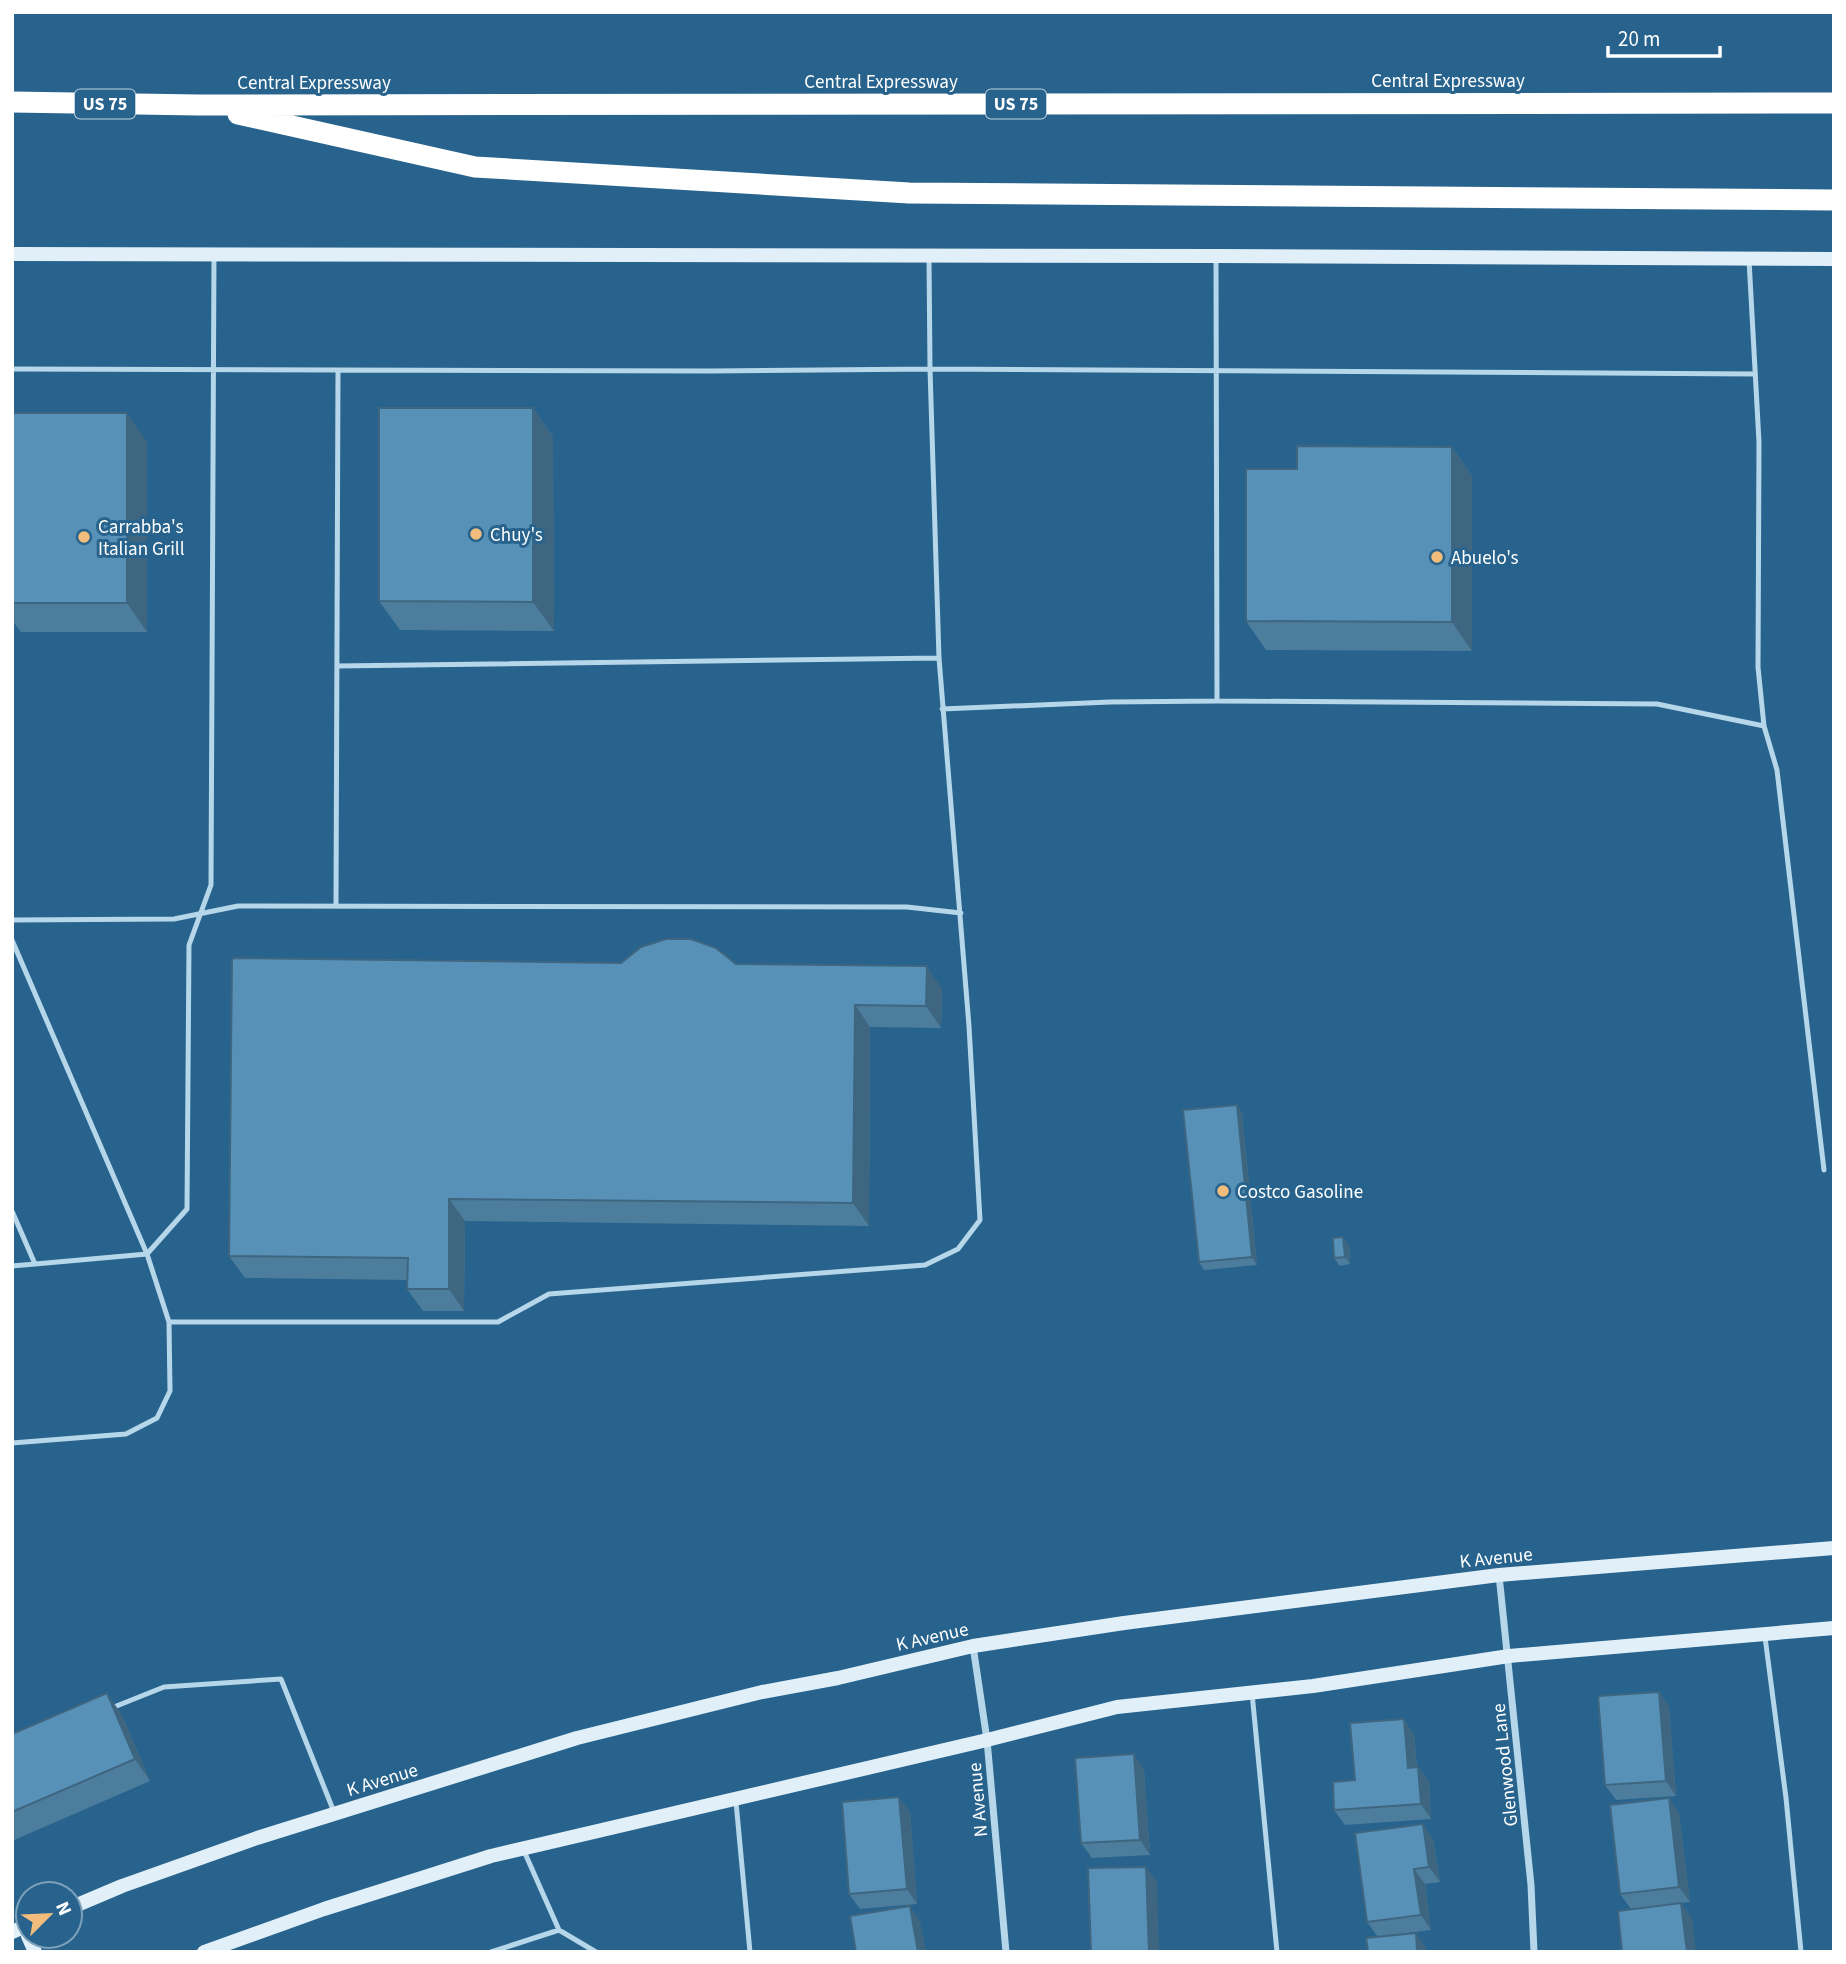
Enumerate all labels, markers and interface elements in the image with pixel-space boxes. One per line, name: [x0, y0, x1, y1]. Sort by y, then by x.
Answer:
scale bar: [1608, 14, 1720, 58]
text: 20 m: [1618, 24, 1660, 54]
street label: Central Expressway: [1371, 68, 1525, 95]
street label: Central Expressway: [804, 69, 958, 96]
street label: Central Expressway: [237, 70, 391, 97]
road number: US 75: [75, 90, 135, 119]
road number: US 75: [986, 90, 1046, 119]
place label: Carrabba's Italian Grill: [98, 514, 185, 563]
place label: Chuy's: [490, 522, 543, 549]
marker: Chuy's: [468, 526, 484, 542]
marker: Carrabba's Italian Grill: [76, 529, 92, 545]
place label: Abuelo's: [1451, 545, 1519, 572]
marker: Abuelo's: [1429, 549, 1445, 565]
place label: Costco Gasoline: [1237, 1179, 1363, 1206]
marker: Costco Gasoline: [1215, 1183, 1231, 1199]
street label: K Avenue: [1458, 1541, 1534, 1576]
street label: K Avenue: [894, 1616, 971, 1659]
street label: Glenwood Lane: [1486, 1702, 1525, 1828]
street label: K Avenue: [343, 1757, 421, 1804]
street label: N Avenue: [962, 1762, 995, 1838]
north arrow: [14, 1880, 84, 1950]
text: N: [48, 1897, 78, 1920]

